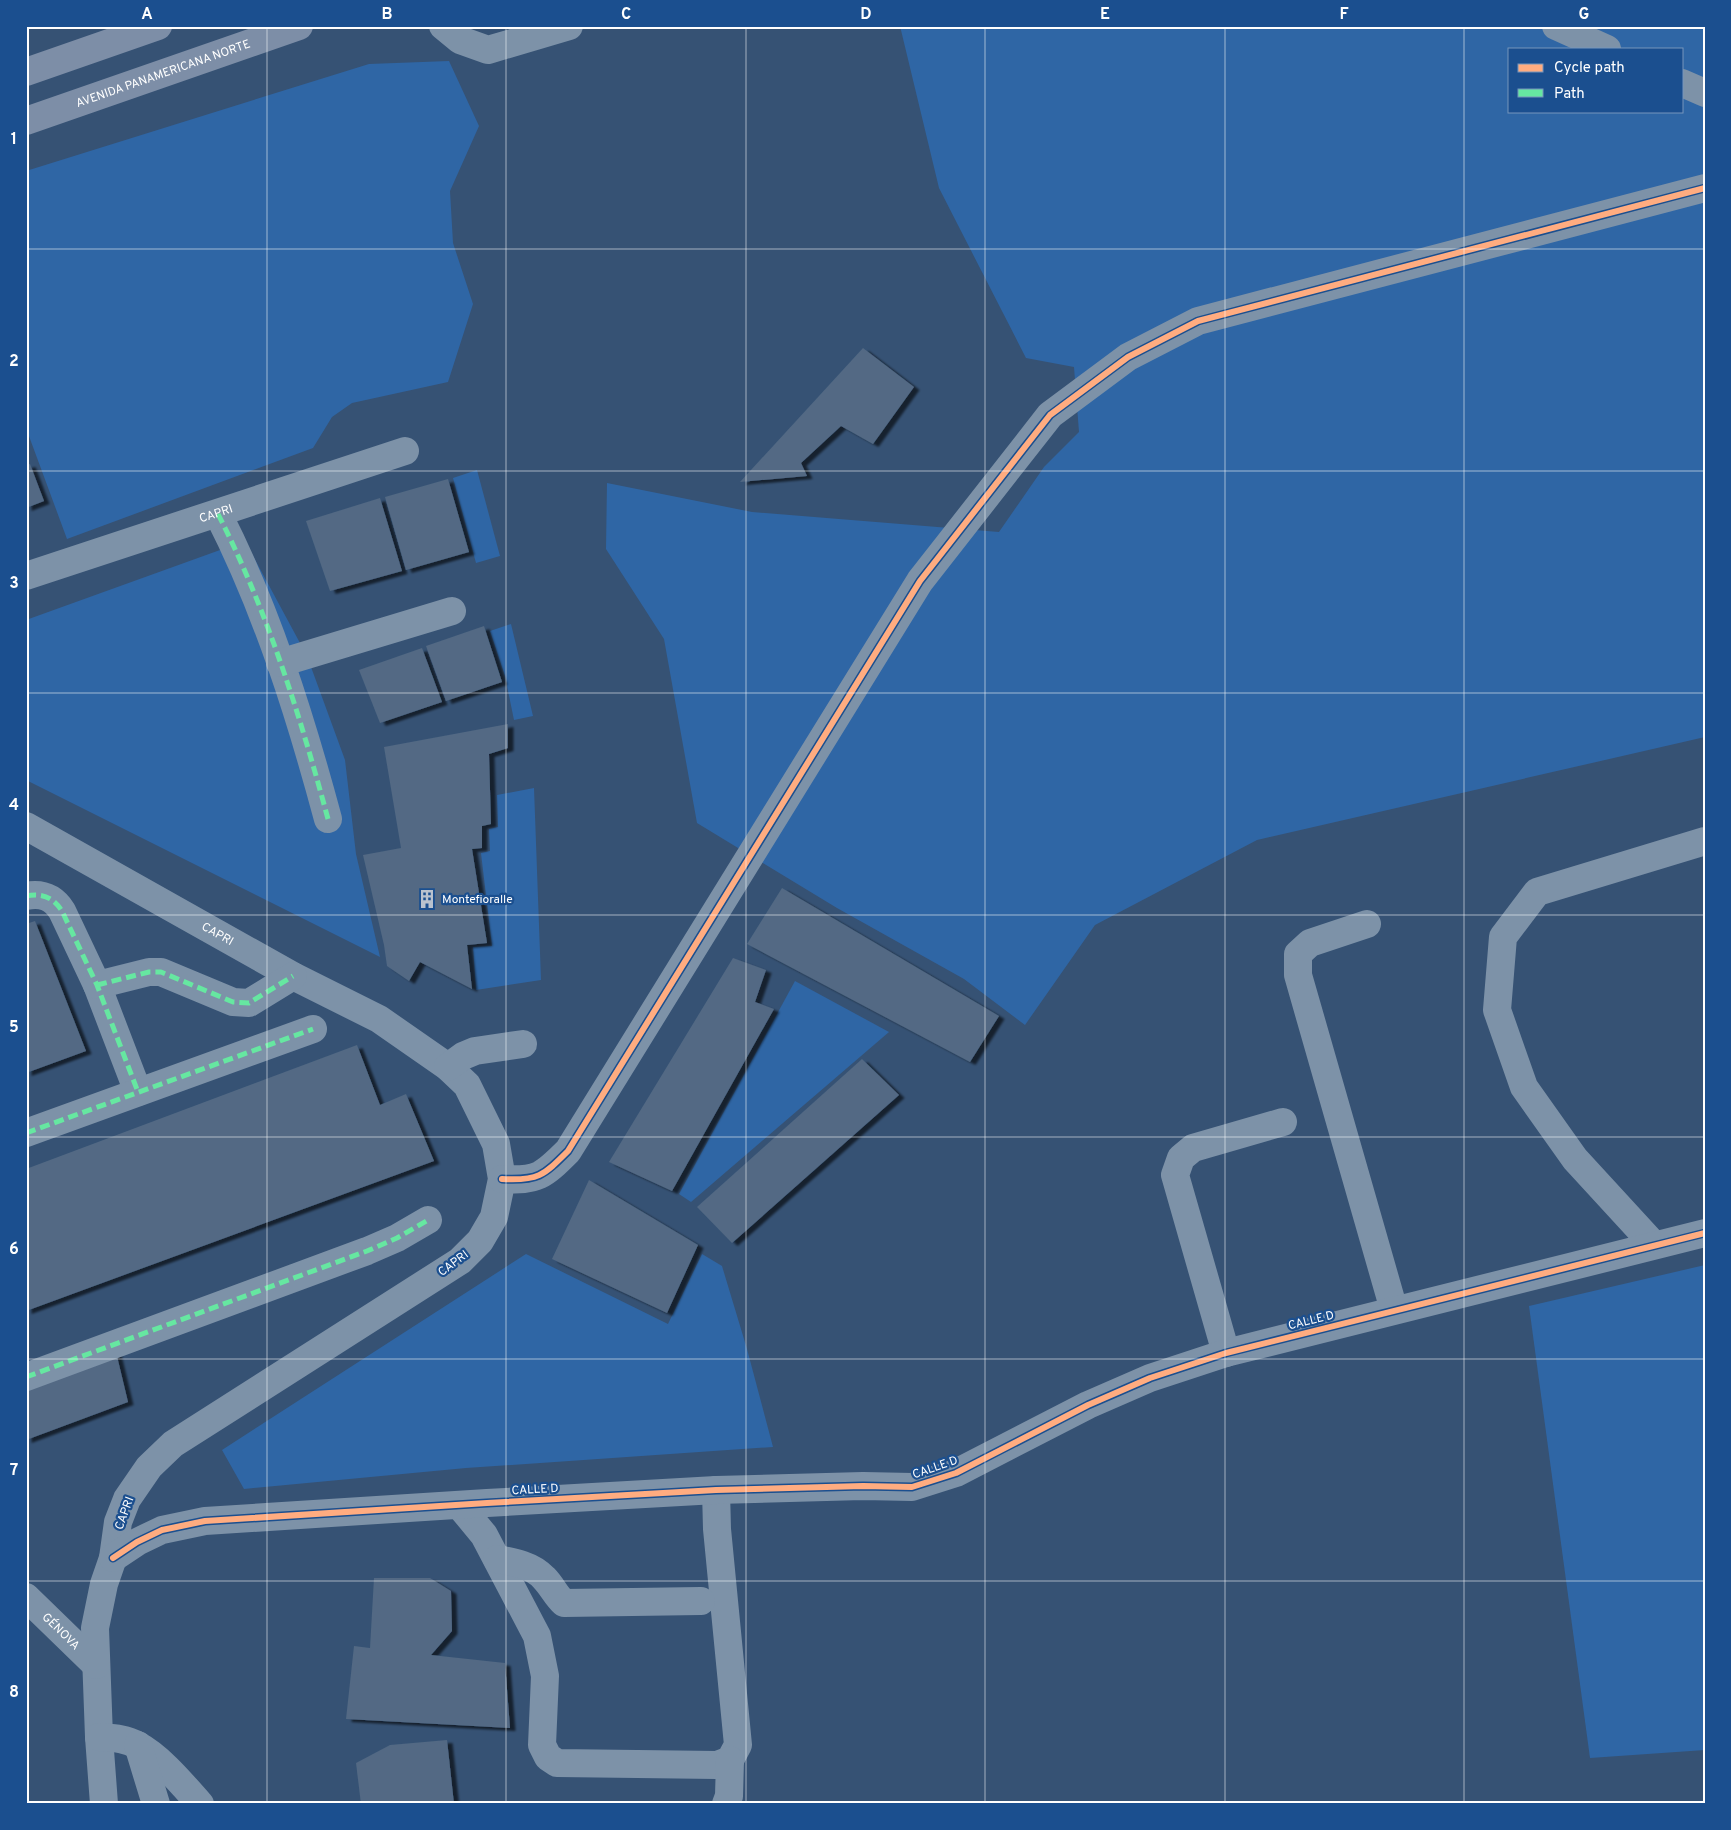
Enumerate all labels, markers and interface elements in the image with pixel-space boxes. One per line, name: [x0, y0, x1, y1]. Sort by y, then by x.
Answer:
text: A: [141, 5, 153, 25]
text: B: [381, 5, 393, 25]
text: C: [621, 5, 631, 25]
text: D: [860, 5, 872, 25]
text: E: [1100, 5, 1110, 25]
text: F: [1339, 5, 1349, 25]
text: G: [1579, 5, 1589, 25]
street label: AVENIDA PANAMERICANA NORTE: [74, 37, 253, 112]
legend: [1508, 48, 1684, 112]
text: Cycle path: [1554, 59, 1625, 78]
text: Path: [1554, 85, 1585, 104]
text: 1: [11, 130, 17, 150]
text: 2: [9, 352, 19, 372]
street label: CAPRI: [197, 501, 235, 527]
text: 3: [9, 574, 19, 594]
text: 4: [9, 796, 19, 816]
building icon: Montefioralle: [416, 888, 438, 910]
place label: Montefioralle: [442, 892, 513, 908]
street label: CAPRI: [198, 919, 236, 950]
text: 5: [9, 1018, 19, 1038]
text: 6: [9, 1240, 19, 1260]
street label: CAPRI: [435, 1247, 472, 1281]
street label: CALLE D: [1286, 1308, 1336, 1334]
street label: CALLE D: [910, 1453, 960, 1483]
text: 7: [10, 1461, 18, 1481]
street label: CALLE D: [511, 1481, 559, 1499]
street label: CAPRI: [112, 1494, 138, 1532]
street label: GÉNOVA: [38, 1610, 83, 1654]
text: 8: [9, 1683, 19, 1703]

